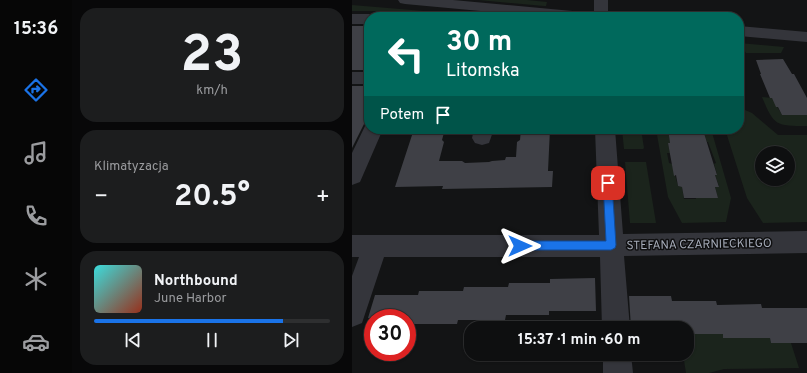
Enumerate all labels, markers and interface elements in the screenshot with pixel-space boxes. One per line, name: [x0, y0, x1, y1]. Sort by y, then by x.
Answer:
text: 15:36: [14, 18, 58, 41]
text: 23: [181, 24, 243, 90]
text: 30 m: [446, 25, 512, 61]
icon: left: [380, 28, 432, 80]
text: Litomska: [446, 60, 519, 83]
icon: directions: [22, 76, 50, 104]
text: km/h: [196, 83, 228, 99]
icon: arrive: [432, 104, 454, 126]
text: Potem: [380, 106, 424, 125]
icon: music: [22, 139, 50, 167]
map controls: [755, 146, 795, 186]
button: layers: [755, 146, 795, 186]
text: Klimatyzacja: [94, 159, 169, 175]
pin: [591, 166, 625, 200]
icon: arrive: [597, 172, 619, 194]
text: 20.5°: [174, 179, 250, 216]
text: −: [94, 184, 108, 211]
text: +: [316, 184, 330, 211]
icon: phone: [22, 202, 50, 230]
position arrow: [499, 225, 541, 267]
street label: STEFANA CZARNIECKIEGO: [626, 236, 772, 254]
icon: climate: [22, 265, 50, 293]
text: Northbound: [154, 272, 238, 291]
text: June Harbor: [154, 291, 227, 307]
speed limit sign: 30: [364, 309, 416, 361]
icon: car: [22, 328, 50, 356]
icon: previous: [122, 329, 144, 351]
icon: pause: [201, 329, 223, 351]
icon: next: [280, 329, 302, 351]
text: 15:37 · 1 min · 60 m: [518, 331, 640, 350]

